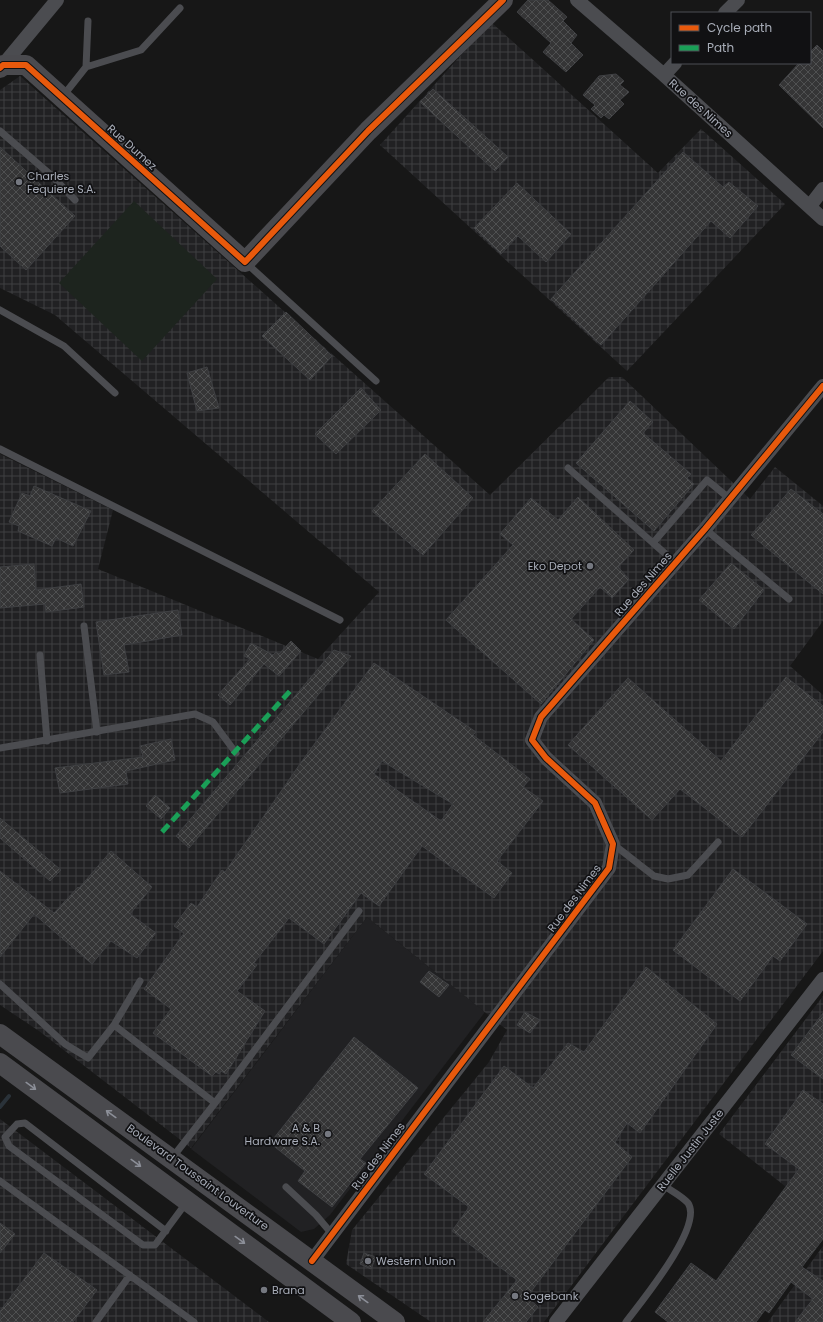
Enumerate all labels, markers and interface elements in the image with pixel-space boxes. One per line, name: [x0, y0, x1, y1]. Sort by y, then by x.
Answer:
legend: [671, 12, 811, 64]
text: Cycle path: [707, 19, 772, 36]
text: Path: [707, 39, 734, 56]
street label: Rue des Nimes: [666, 75, 737, 141]
street label: Rue Dumez: [104, 120, 160, 174]
place label: Charles Fequiere S.A.: [27, 168, 96, 197]
marker: Charles Fequiere S.A.: [14, 177, 24, 187]
street label: Rue des Nimes: [610, 548, 676, 620]
place label: Eko Depot: [528, 558, 582, 574]
marker: Eko Depot: [585, 561, 595, 571]
street label: Rue des Nimes: [543, 861, 605, 935]
one-way arrow: [26, 1082, 37, 1090]
street label: Ruelle Justin Juste: [653, 1105, 727, 1195]
one-way arrow: [106, 1110, 117, 1118]
street label: Rue des Nimes: [347, 1119, 409, 1193]
street label: Boulevard Toussaint Louverture: [124, 1120, 272, 1234]
place label: A & B Hardware S.A.: [245, 1120, 320, 1149]
marker: A & B Hardware S.A.: [323, 1129, 333, 1139]
one-way arrow: [130, 1159, 141, 1167]
one-way arrow: [235, 1236, 246, 1244]
place label: Western Union: [376, 1253, 455, 1269]
marker: Western Union: [363, 1256, 373, 1266]
place label: Brana: [272, 1282, 305, 1298]
marker: Brana: [259, 1285, 269, 1295]
place label: Sogebank: [523, 1288, 579, 1304]
marker: Sogebank: [510, 1291, 520, 1301]
one-way arrow: [358, 1295, 369, 1303]

